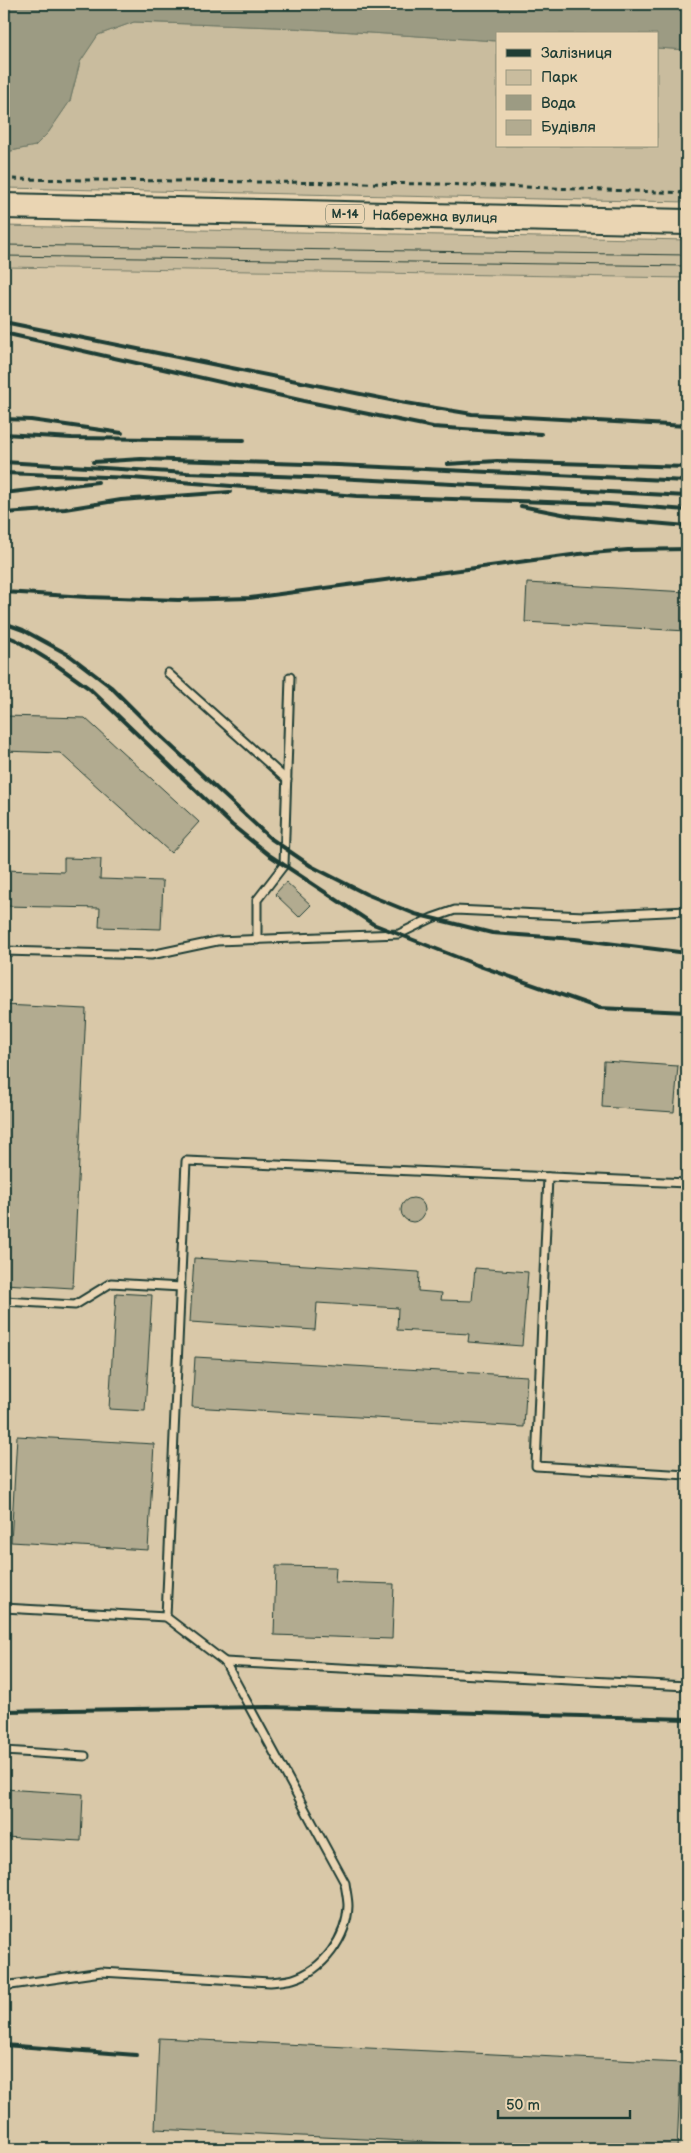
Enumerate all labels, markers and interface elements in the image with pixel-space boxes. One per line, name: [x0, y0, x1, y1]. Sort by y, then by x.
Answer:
legend: [496, 32, 658, 148]
text: Залізниця: [541, 44, 612, 63]
text: Парк: [541, 68, 578, 87]
text: Вода: [541, 94, 576, 113]
text: Будівля: [541, 118, 596, 137]
road number: М-14: [326, 204, 364, 223]
street label: Набережна вулиця: [372, 207, 498, 227]
scale bar: [498, 2088, 631, 2120]
text: 50 m: [506, 2096, 540, 2115]

